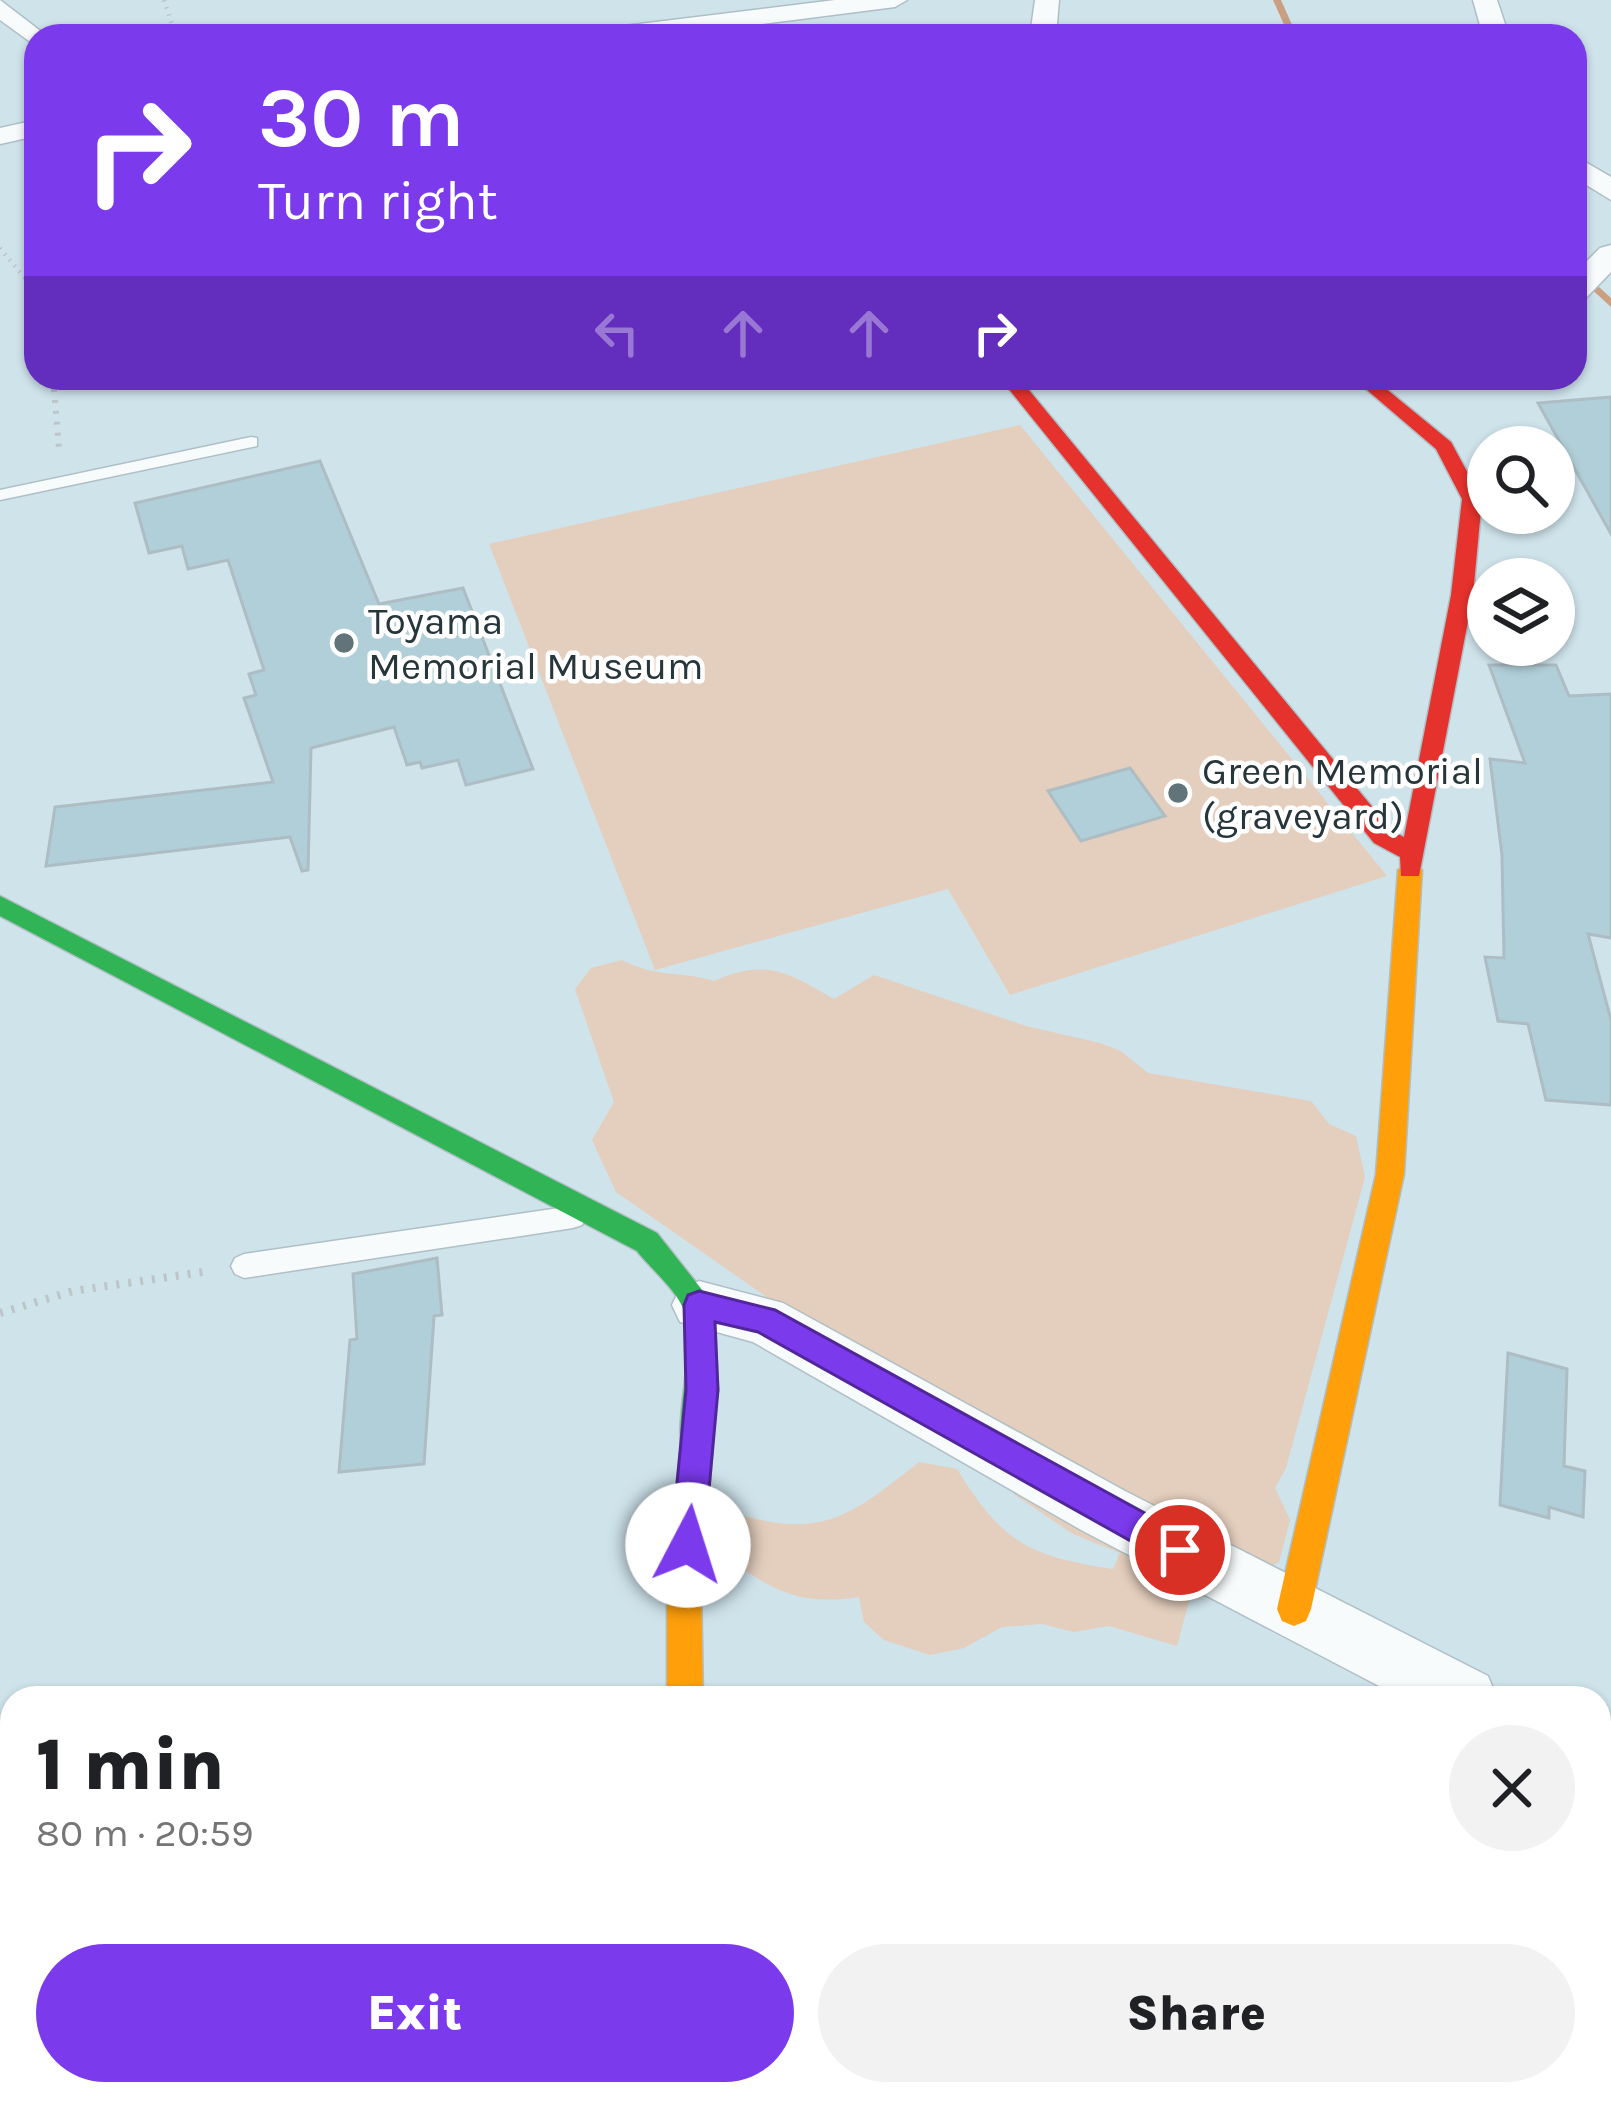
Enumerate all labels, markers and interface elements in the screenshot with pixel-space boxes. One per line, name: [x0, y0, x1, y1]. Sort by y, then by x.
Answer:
text: 30 m: [258, 69, 464, 167]
icon: right: [60, 72, 216, 228]
text: Turn right: [258, 169, 498, 233]
icon: left: [584, 300, 650, 366]
icon: ahead: [710, 300, 776, 366]
icon: ahead: [836, 300, 902, 366]
icon: right: [962, 300, 1028, 366]
map controls: [1467, 426, 1575, 666]
button: search: [1467, 426, 1575, 534]
button: layers: [1467, 558, 1575, 666]
place label: Toyama Memorial Museum: [368, 598, 704, 689]
marker: Toyama Memorial Museum: [331, 630, 357, 656]
place label: Green Memorial (graveyard): [1202, 748, 1483, 839]
marker: Green Memorial (graveyard): [1165, 780, 1191, 806]
position arrow: [625, 1482, 751, 1608]
pin: [1129, 1499, 1231, 1601]
icon: arrive: [1147, 1517, 1213, 1583]
text: 1 min: [36, 1723, 225, 1807]
button: close: [1449, 1725, 1575, 1851]
text: 80 m · 20:59: [36, 1810, 254, 1856]
button: Exit: [36, 1944, 794, 2082]
button: Share: [818, 1944, 1575, 2082]

